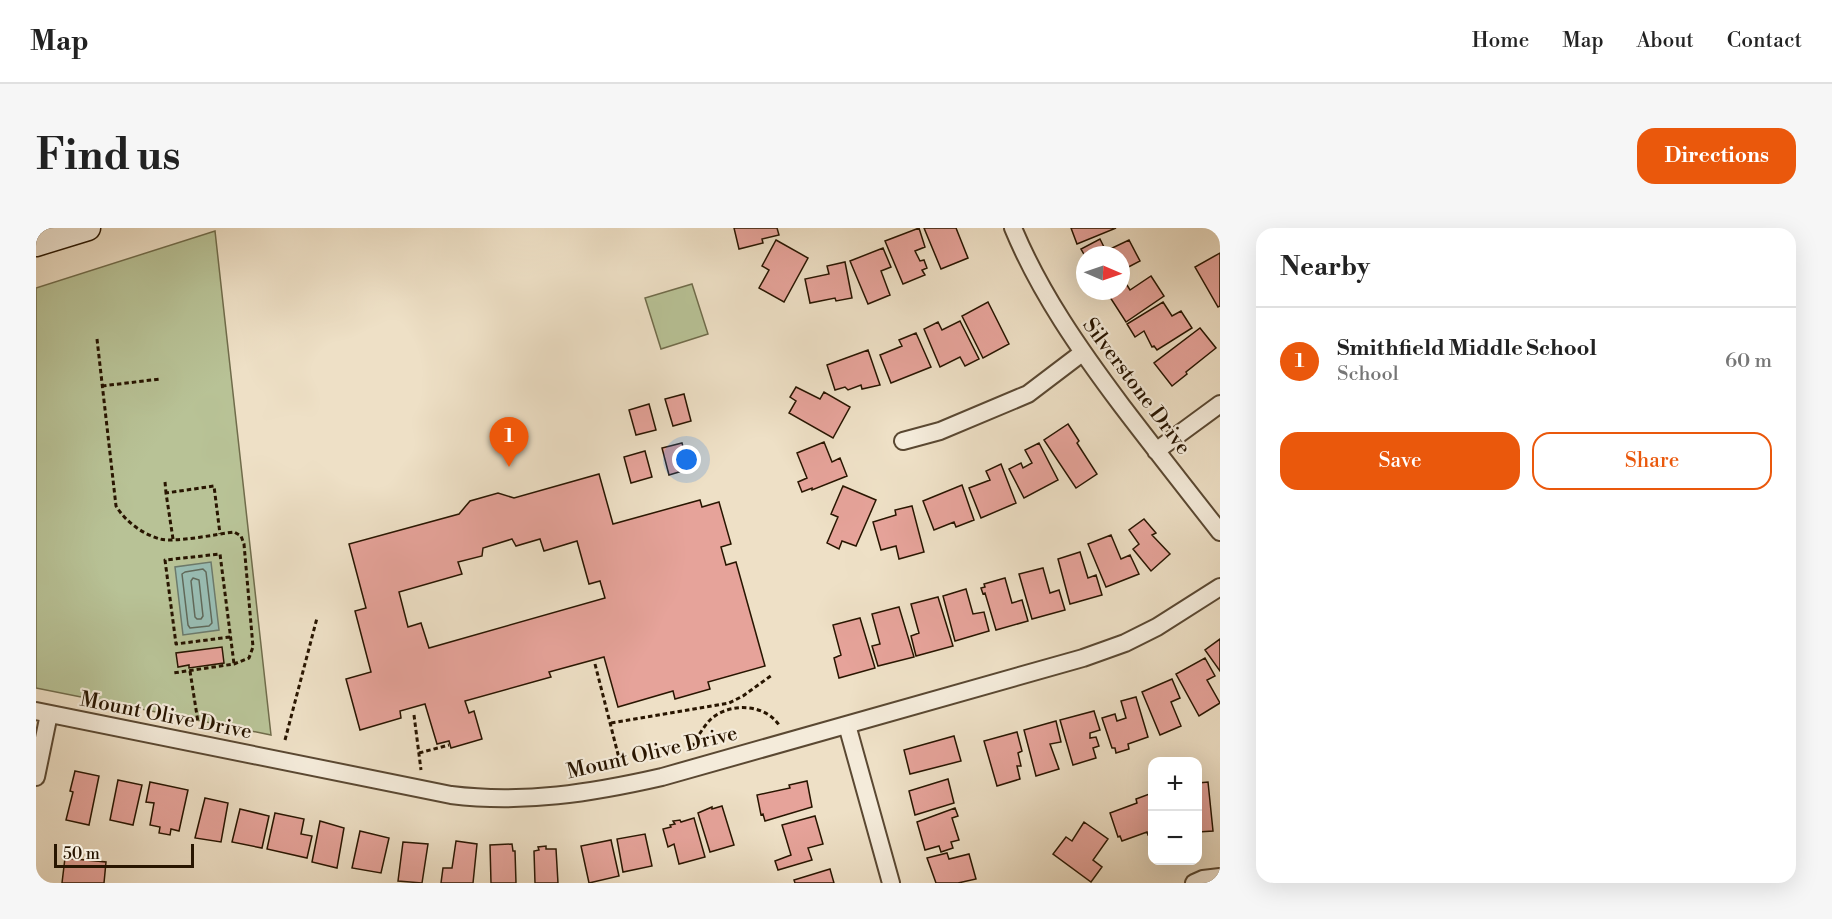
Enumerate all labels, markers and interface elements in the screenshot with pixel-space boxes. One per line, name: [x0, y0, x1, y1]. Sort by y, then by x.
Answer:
text: Map: [30, 24, 89, 59]
text: Home: [1472, 28, 1529, 54]
text: Map: [1562, 28, 1604, 54]
text: About: [1637, 28, 1694, 54]
text: Contact: [1727, 28, 1802, 54]
button: Directions: [1637, 128, 1796, 184]
text: Find us: [36, 130, 180, 183]
north arrow: [1076, 246, 1130, 300]
text: Nearby: [1280, 251, 1370, 283]
street label: Silverstone Drive: [1076, 313, 1196, 460]
text: Smithfield Middle School: [1337, 335, 1597, 362]
text: 1: [1295, 349, 1304, 374]
text: 60 m: [1725, 349, 1772, 374]
text: School: [1337, 362, 1399, 387]
pin: 1: [490, 418, 528, 467]
button: Save: [1280, 432, 1520, 490]
button: Share: [1532, 432, 1772, 490]
your location: [672, 445, 701, 474]
street label: Mount Olive Drive: [78, 687, 254, 745]
street label: Mount Olive Drive: [564, 721, 740, 785]
map controls: [1148, 757, 1202, 865]
button: +: [1148, 757, 1202, 811]
button: −: [1148, 811, 1202, 865]
scale bar: [54, 841, 194, 868]
text: 50 m: [63, 844, 100, 864]

